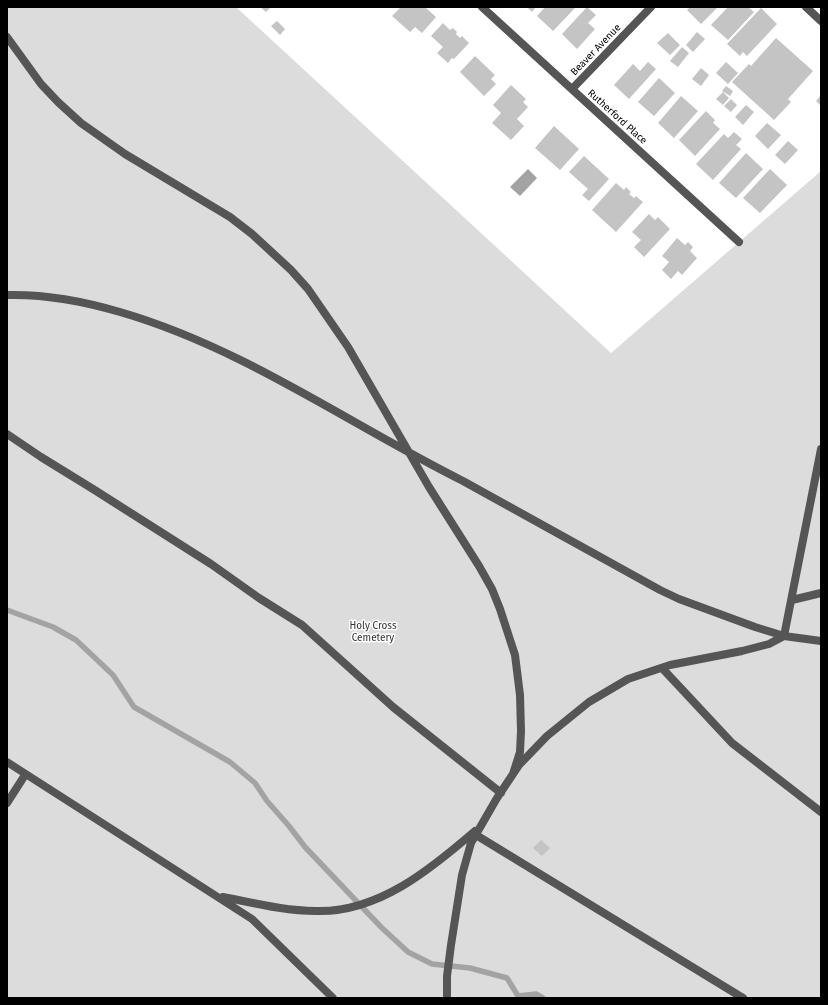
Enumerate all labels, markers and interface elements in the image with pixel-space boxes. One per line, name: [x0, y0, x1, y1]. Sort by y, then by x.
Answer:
street label: Beaver Avenue: [568, 22, 624, 78]
street label: Rutherford Place: [585, 87, 649, 147]
park label: Holy Cross Cemetery: [349, 620, 397, 644]

